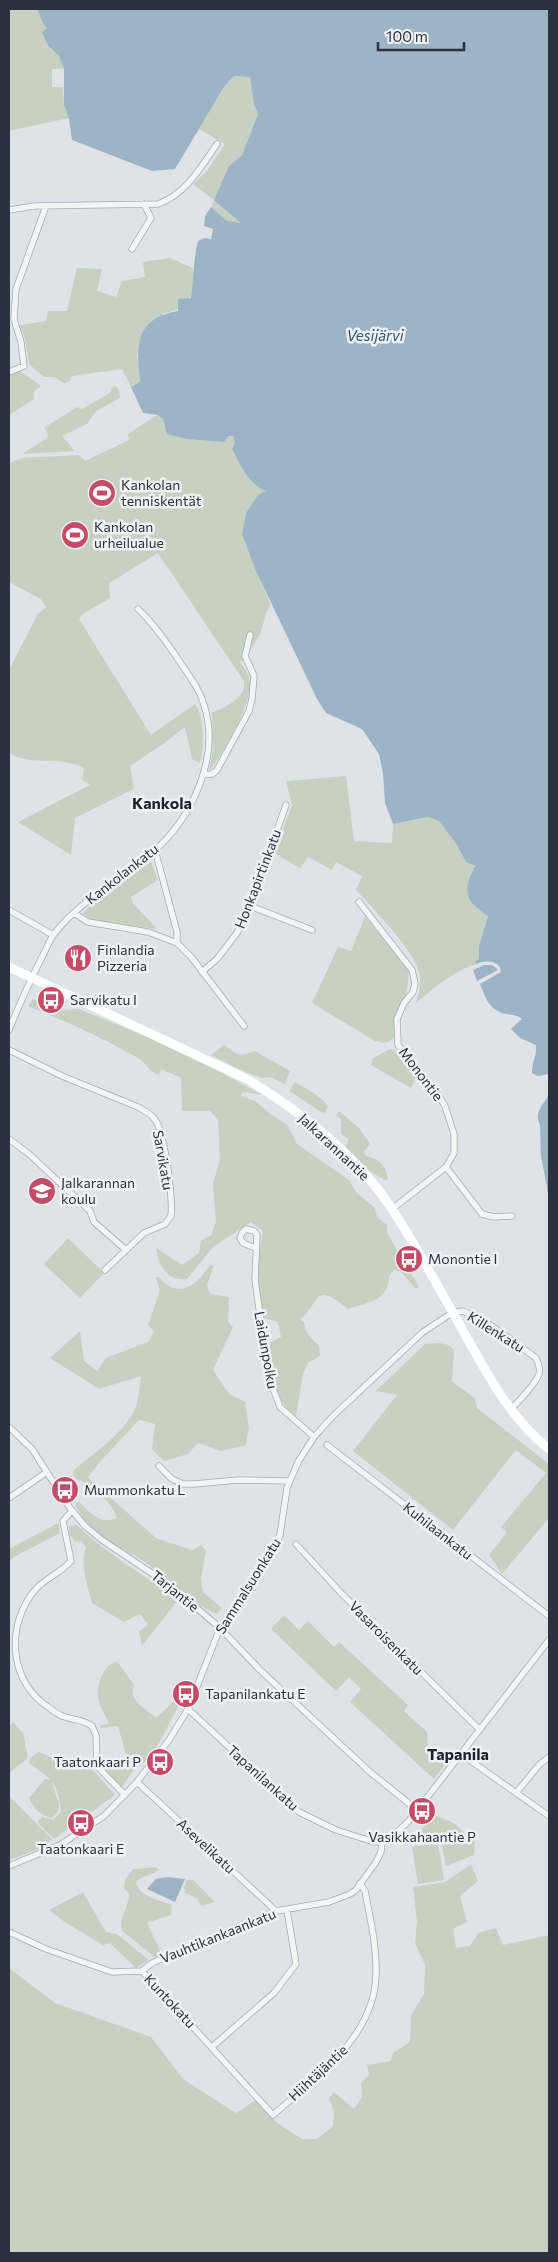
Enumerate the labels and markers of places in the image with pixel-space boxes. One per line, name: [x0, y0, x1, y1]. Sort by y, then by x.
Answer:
place label: Kankolan tenniskentät: [121, 476, 202, 509]
sports icon: Kankolan tenniskentät: [87, 478, 117, 508]
place label: Kankolan urheilualue: [94, 518, 164, 551]
sports icon: Kankolan urheilualue: [60, 520, 90, 550]
place label: Finlandia Pizzeria: [97, 941, 155, 974]
restaurant icon: Finlandia Pizzeria: [63, 943, 93, 973]
bus stop icon: Sarvikatu I: [36, 985, 66, 1015]
place label: Sarvikatu I: [70, 991, 137, 1008]
place label: Jalkarannan koulu: [61, 1174, 135, 1207]
school or university icon: Jalkarannan koulu: [27, 1176, 57, 1206]
bus stop icon: Monontie I: [394, 1244, 424, 1274]
place label: Monontie I: [428, 1250, 497, 1267]
bus stop icon: Mummonkatu L: [50, 1475, 80, 1505]
place label: Mummonkatu L: [84, 1481, 185, 1498]
bus stop icon: Tapanilankatu E: [171, 1679, 201, 1709]
place label: Tapanilankatu E: [205, 1685, 306, 1702]
bus stop icon: Taatonkaari P: [145, 1747, 175, 1777]
place label: Taatonkaari P: [54, 1753, 141, 1770]
bus stop icon: Vasikkahaantie P: [407, 1796, 437, 1826]
bus stop icon: Taatonkaari E: [66, 1808, 96, 1838]
place label: Vasikkahaantie P: [368, 1828, 476, 1845]
place label: Taatonkaari E: [38, 1840, 124, 1857]

